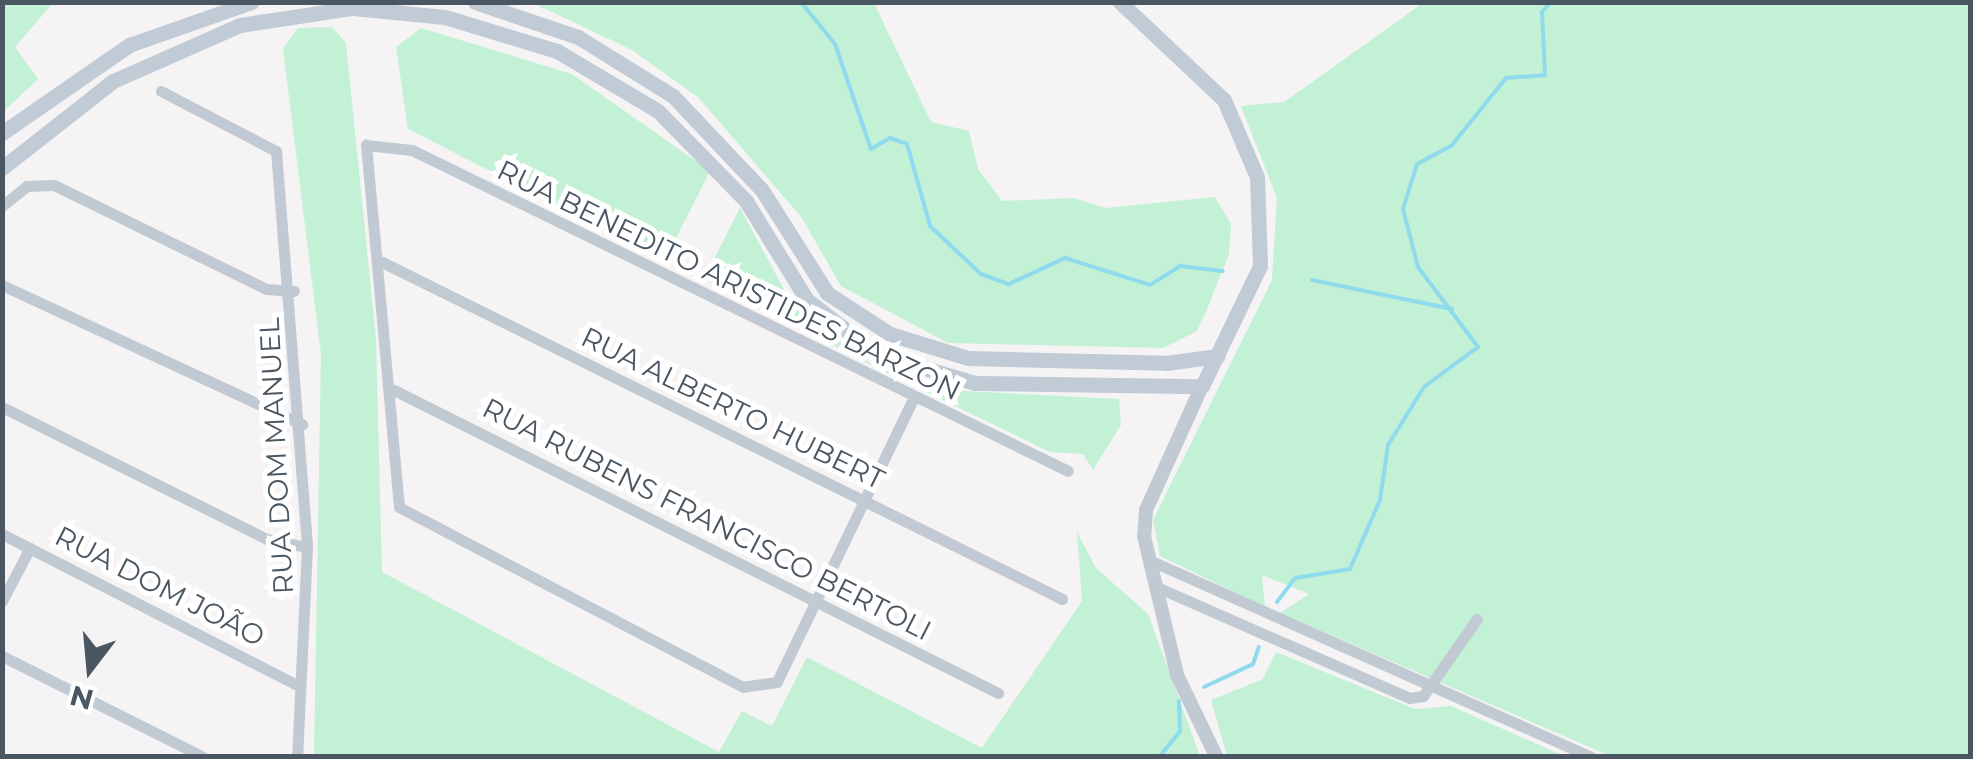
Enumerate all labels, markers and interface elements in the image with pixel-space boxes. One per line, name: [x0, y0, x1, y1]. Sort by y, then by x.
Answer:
street label: RUA BENEDITO ARISTIDES BARZON: [492, 153, 966, 407]
street label: RUA DOM MANUEL: [252, 317, 300, 595]
street label: RUA ALBERTO HUBERT: [576, 320, 890, 496]
street label: RUA RUBENS FRANCISCO BERTOLI: [477, 391, 937, 647]
street label: RUA DOM JOÃO: [50, 519, 270, 653]
north arrow: [40, 619, 140, 719]
text: N: [66, 678, 97, 717]

